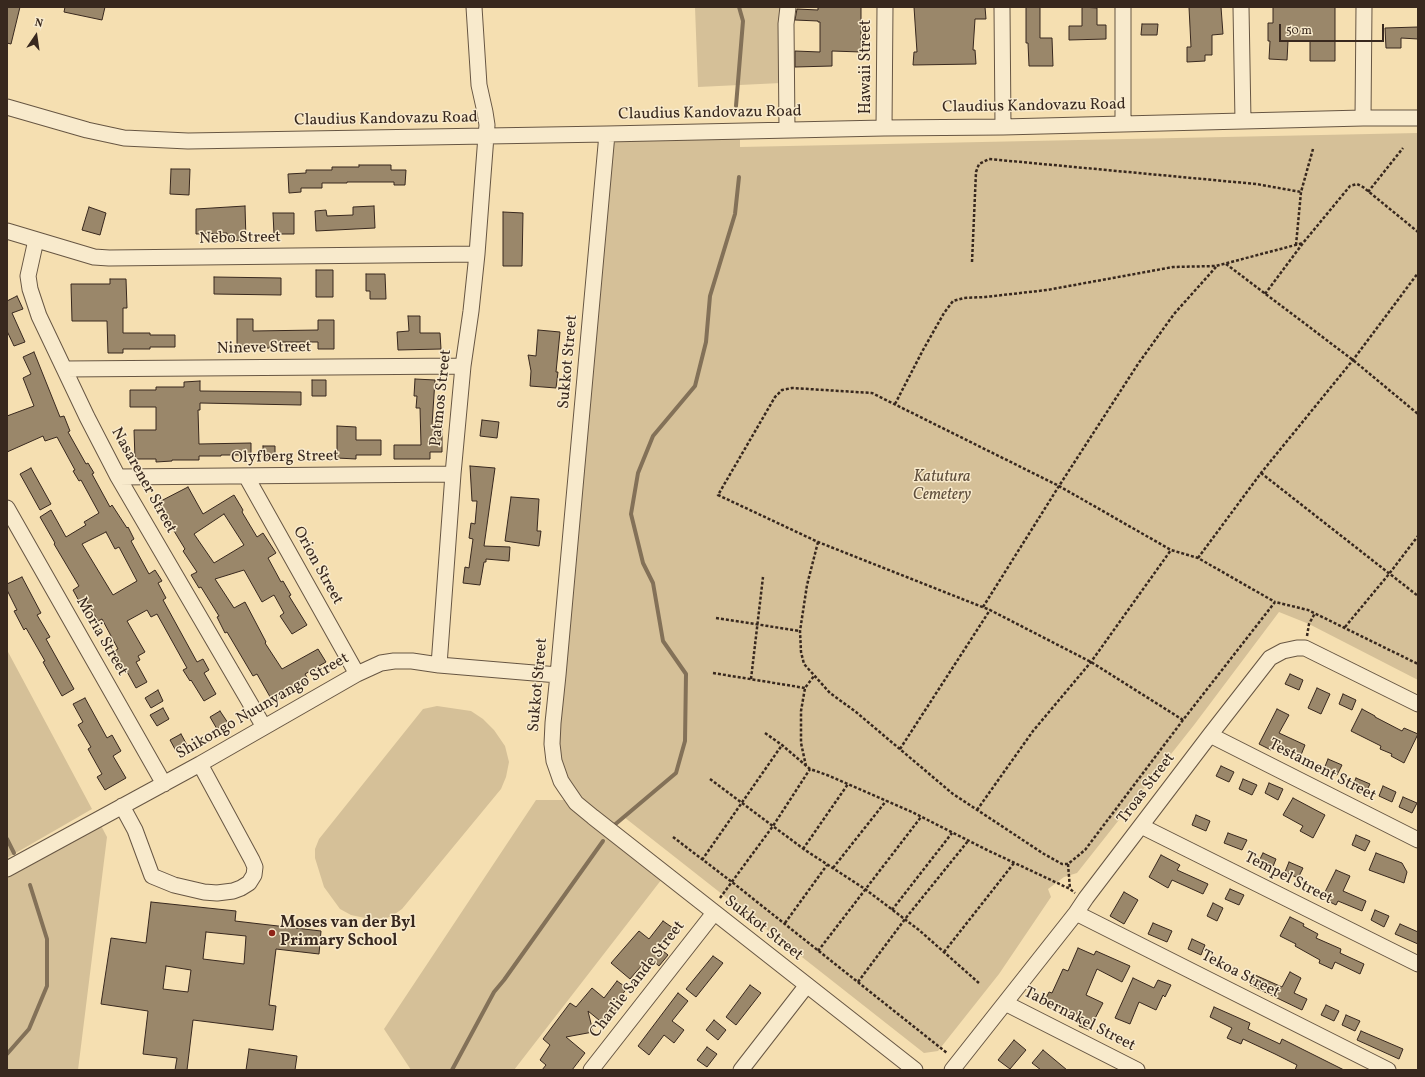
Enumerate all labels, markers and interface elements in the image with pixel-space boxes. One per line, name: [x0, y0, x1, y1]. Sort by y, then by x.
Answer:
north arrow: [16, 16, 56, 56]
text: N: [33, 16, 44, 32]
scale bar: [1281, 16, 1386, 42]
street label: Hawaii Street: [857, 20, 877, 114]
text: 50 m: [1286, 23, 1312, 39]
street label: Claudius Kandovazu Road: [942, 96, 1126, 118]
street label: Claudius Kandovazu Road: [618, 103, 802, 125]
street label: Claudius Kandovazu Road: [294, 109, 478, 131]
street label: Nebo Street: [199, 229, 281, 249]
street label: Sukkot Street: [555, 314, 583, 410]
street label: Nineve Street: [217, 339, 311, 359]
street label: Patmos Street: [427, 349, 457, 447]
street label: Nasarener Street: [106, 425, 180, 537]
street label: Olyfberg Street: [231, 447, 339, 469]
park label: Katutura Cemetery: [913, 468, 971, 506]
street label: Orion Street: [288, 524, 346, 608]
street label: Moria Street: [71, 594, 131, 680]
street label: Sukkot Street: [525, 637, 553, 733]
street label: Shikongo Nuunyango Street: [173, 650, 353, 764]
street label: Testament Street: [1265, 736, 1379, 806]
street label: Troas Street: [1114, 750, 1180, 828]
street label: Tempel Street: [1241, 849, 1335, 909]
street label: Sukkot Street: [720, 892, 806, 966]
place label: Moses van der Byl Primary School: [280, 914, 416, 952]
street label: Charlie Sande Street: [586, 918, 690, 1042]
marker: Moses van der Byl Primary School: [267, 928, 277, 938]
street label: Tekoa Street: [1197, 947, 1283, 1003]
street label: Tabernakel Street: [1020, 984, 1138, 1056]

